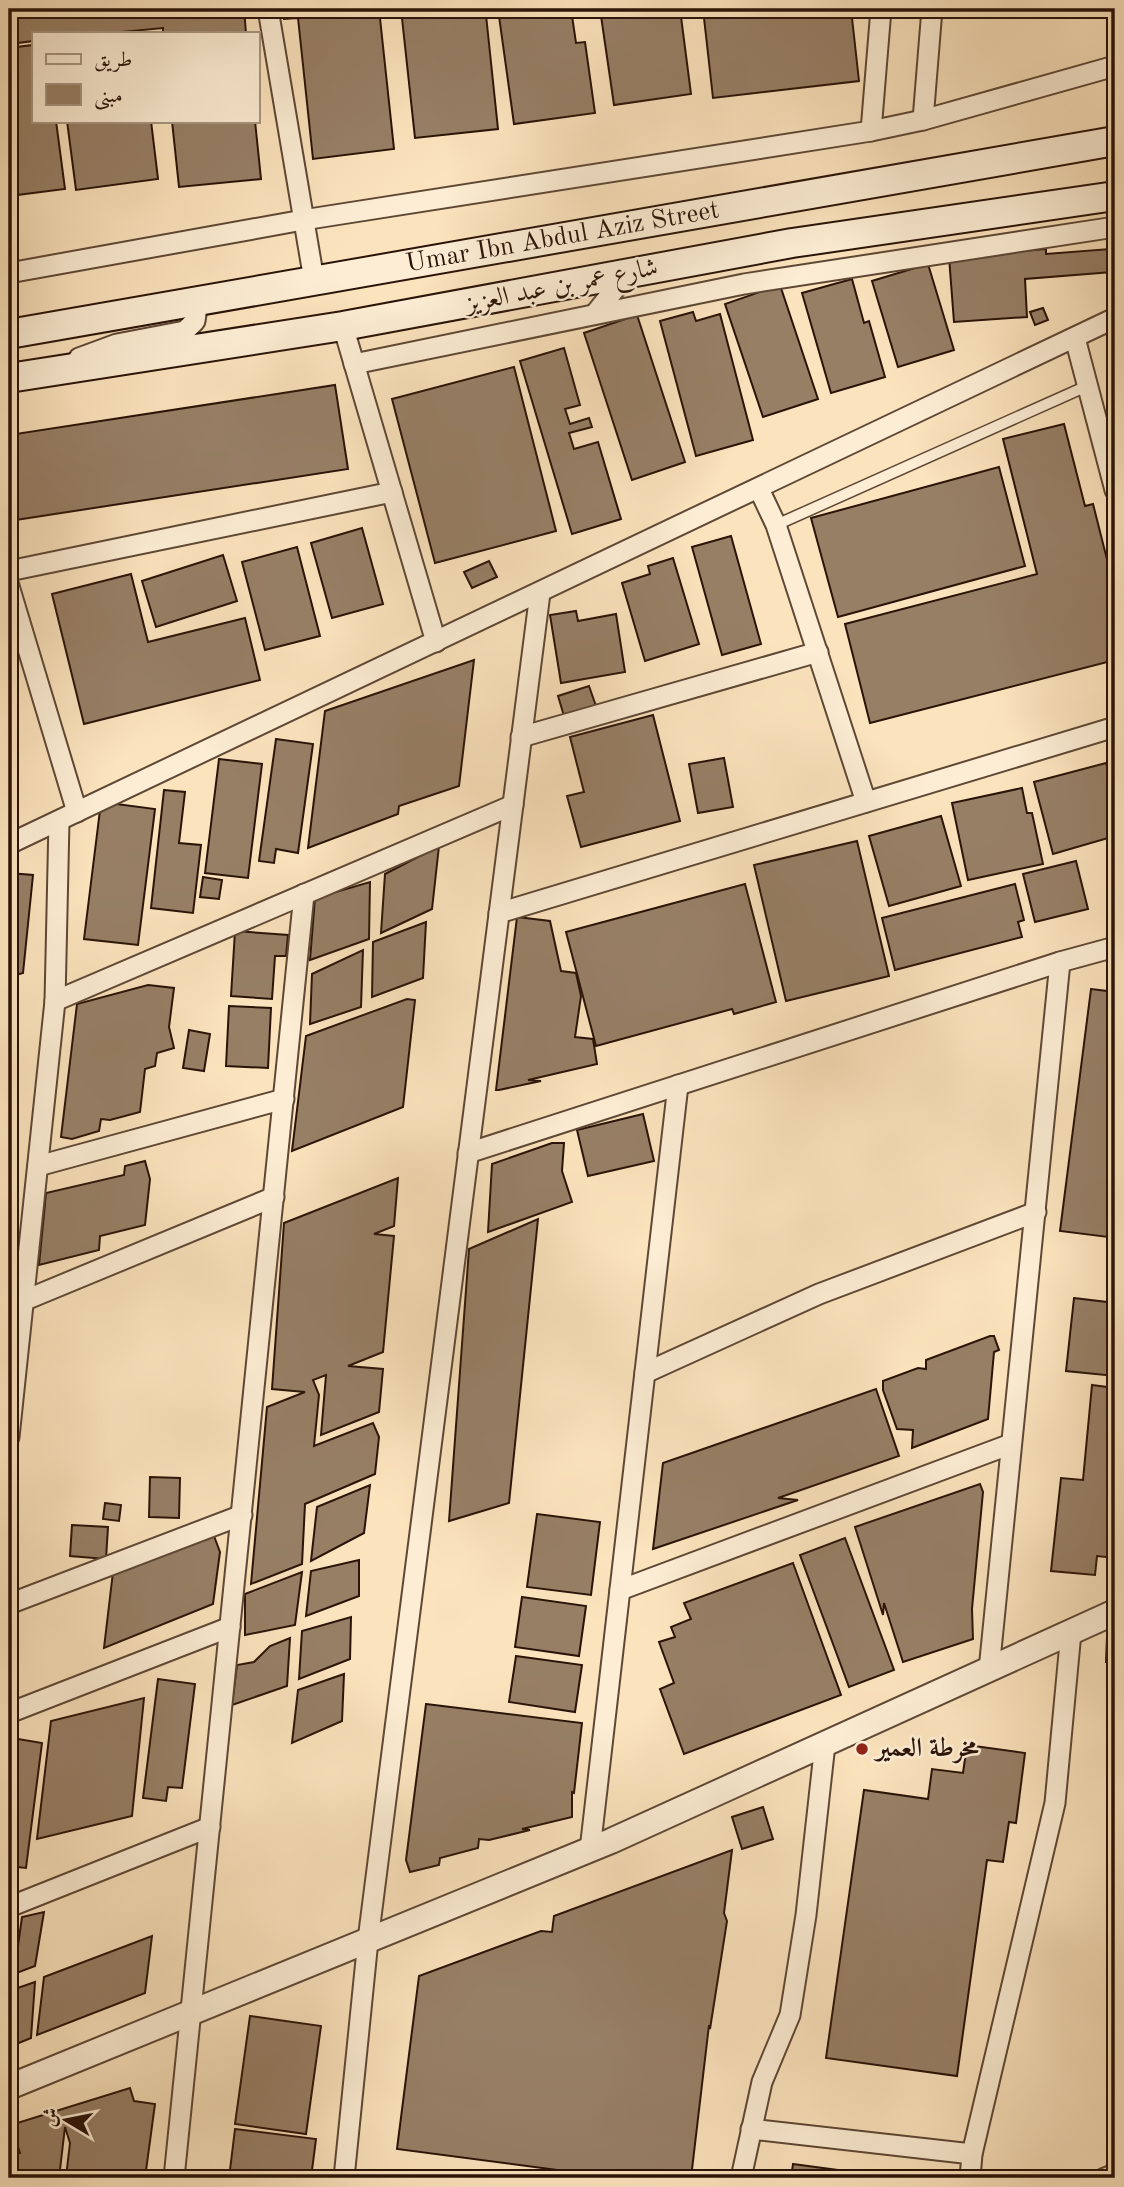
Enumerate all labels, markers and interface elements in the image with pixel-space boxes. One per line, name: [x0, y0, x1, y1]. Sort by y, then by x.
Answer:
legend: [32, 32, 259, 122]
text: طريق: [94, 50, 132, 72]
text: مبنى: [94, 86, 123, 110]
street label: Umar Ibn Abdul Aziz Street: [404, 197, 721, 277]
street label: شارع عمر بن عبد العزيز: [461, 255, 662, 325]
place label: مخرطة العمير: [873, 1736, 980, 1764]
marker: مخرطة العمير: [854, 1741, 870, 1757]
north arrow: [32, 2086, 102, 2156]
text: ش: [41, 2107, 63, 2128]

